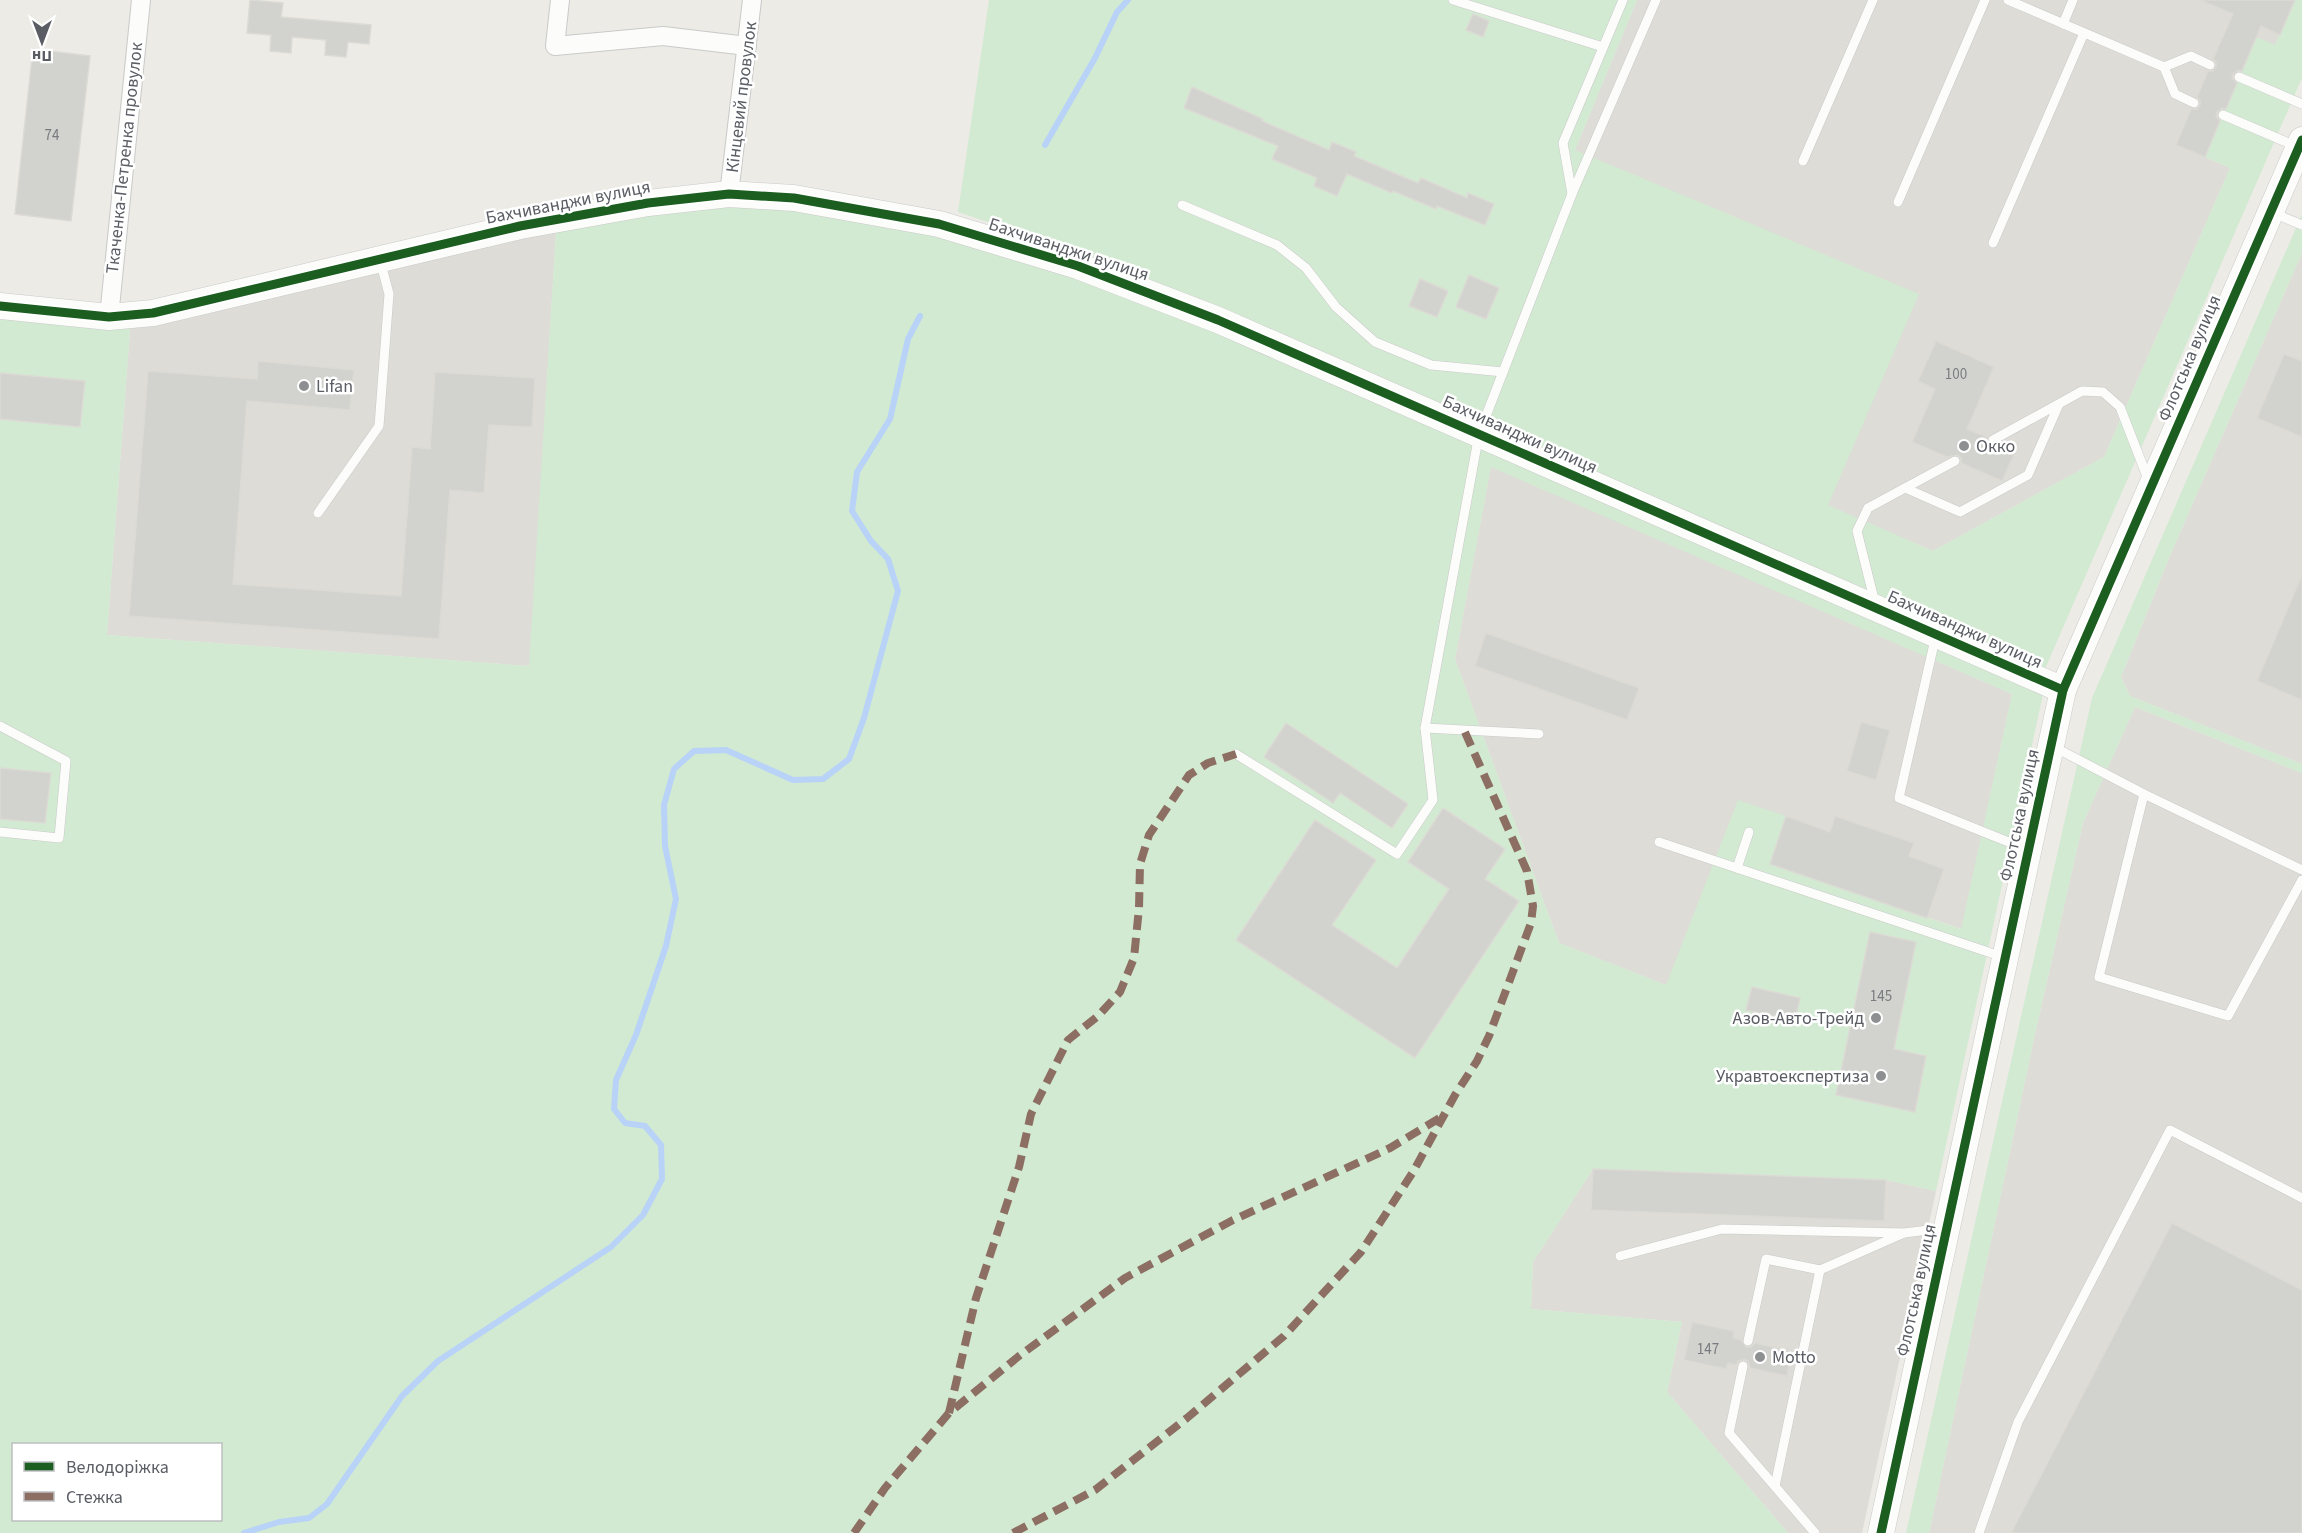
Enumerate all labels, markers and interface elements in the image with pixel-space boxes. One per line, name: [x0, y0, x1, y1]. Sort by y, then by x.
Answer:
north arrow: [12, 12, 72, 72]
street label: Кінцевий провулок: [720, 20, 763, 174]
street label: Ткаченка-Петренка провулок: [100, 41, 149, 275]
text: Пн: [32, 45, 52, 67]
house number: 74: [45, 125, 60, 146]
street label: Бахчиванджи вулиця: [484, 174, 653, 231]
street label: Бахчиванджи вулиця: [985, 212, 1152, 287]
street label: Флотська вулиця: [2152, 291, 2227, 425]
house number: 100: [1945, 364, 1967, 385]
place label: Lifan: [316, 374, 353, 399]
marker: Lifan: [297, 379, 311, 393]
street label: Бахчиванджи вулиця: [1438, 389, 1601, 480]
place label: Окко: [1976, 434, 2015, 459]
marker: Окко: [1957, 439, 1971, 453]
street label: Бахчиванджи вулиця: [1883, 584, 2046, 675]
street label: Флотська вулиця: [1993, 747, 2046, 884]
house number: 145: [1870, 986, 1892, 1007]
place label: Азов-Авто-Трейд: [1733, 1006, 1864, 1031]
marker: Азов-Авто-Трейд: [1869, 1011, 1883, 1025]
place label: Укравтоекспертиза: [1716, 1064, 1869, 1089]
marker: Укравтоекспертиза: [1874, 1069, 1888, 1083]
street label: Флотська вулиця: [1890, 1222, 1943, 1359]
house number: 147: [1697, 1339, 1719, 1360]
place label: Motto: [1772, 1345, 1816, 1370]
marker: Motto: [1753, 1350, 1767, 1364]
legend: [12, 1443, 222, 1521]
text: Велодоріжка: [66, 1455, 169, 1480]
text: Стежка: [66, 1485, 123, 1510]

